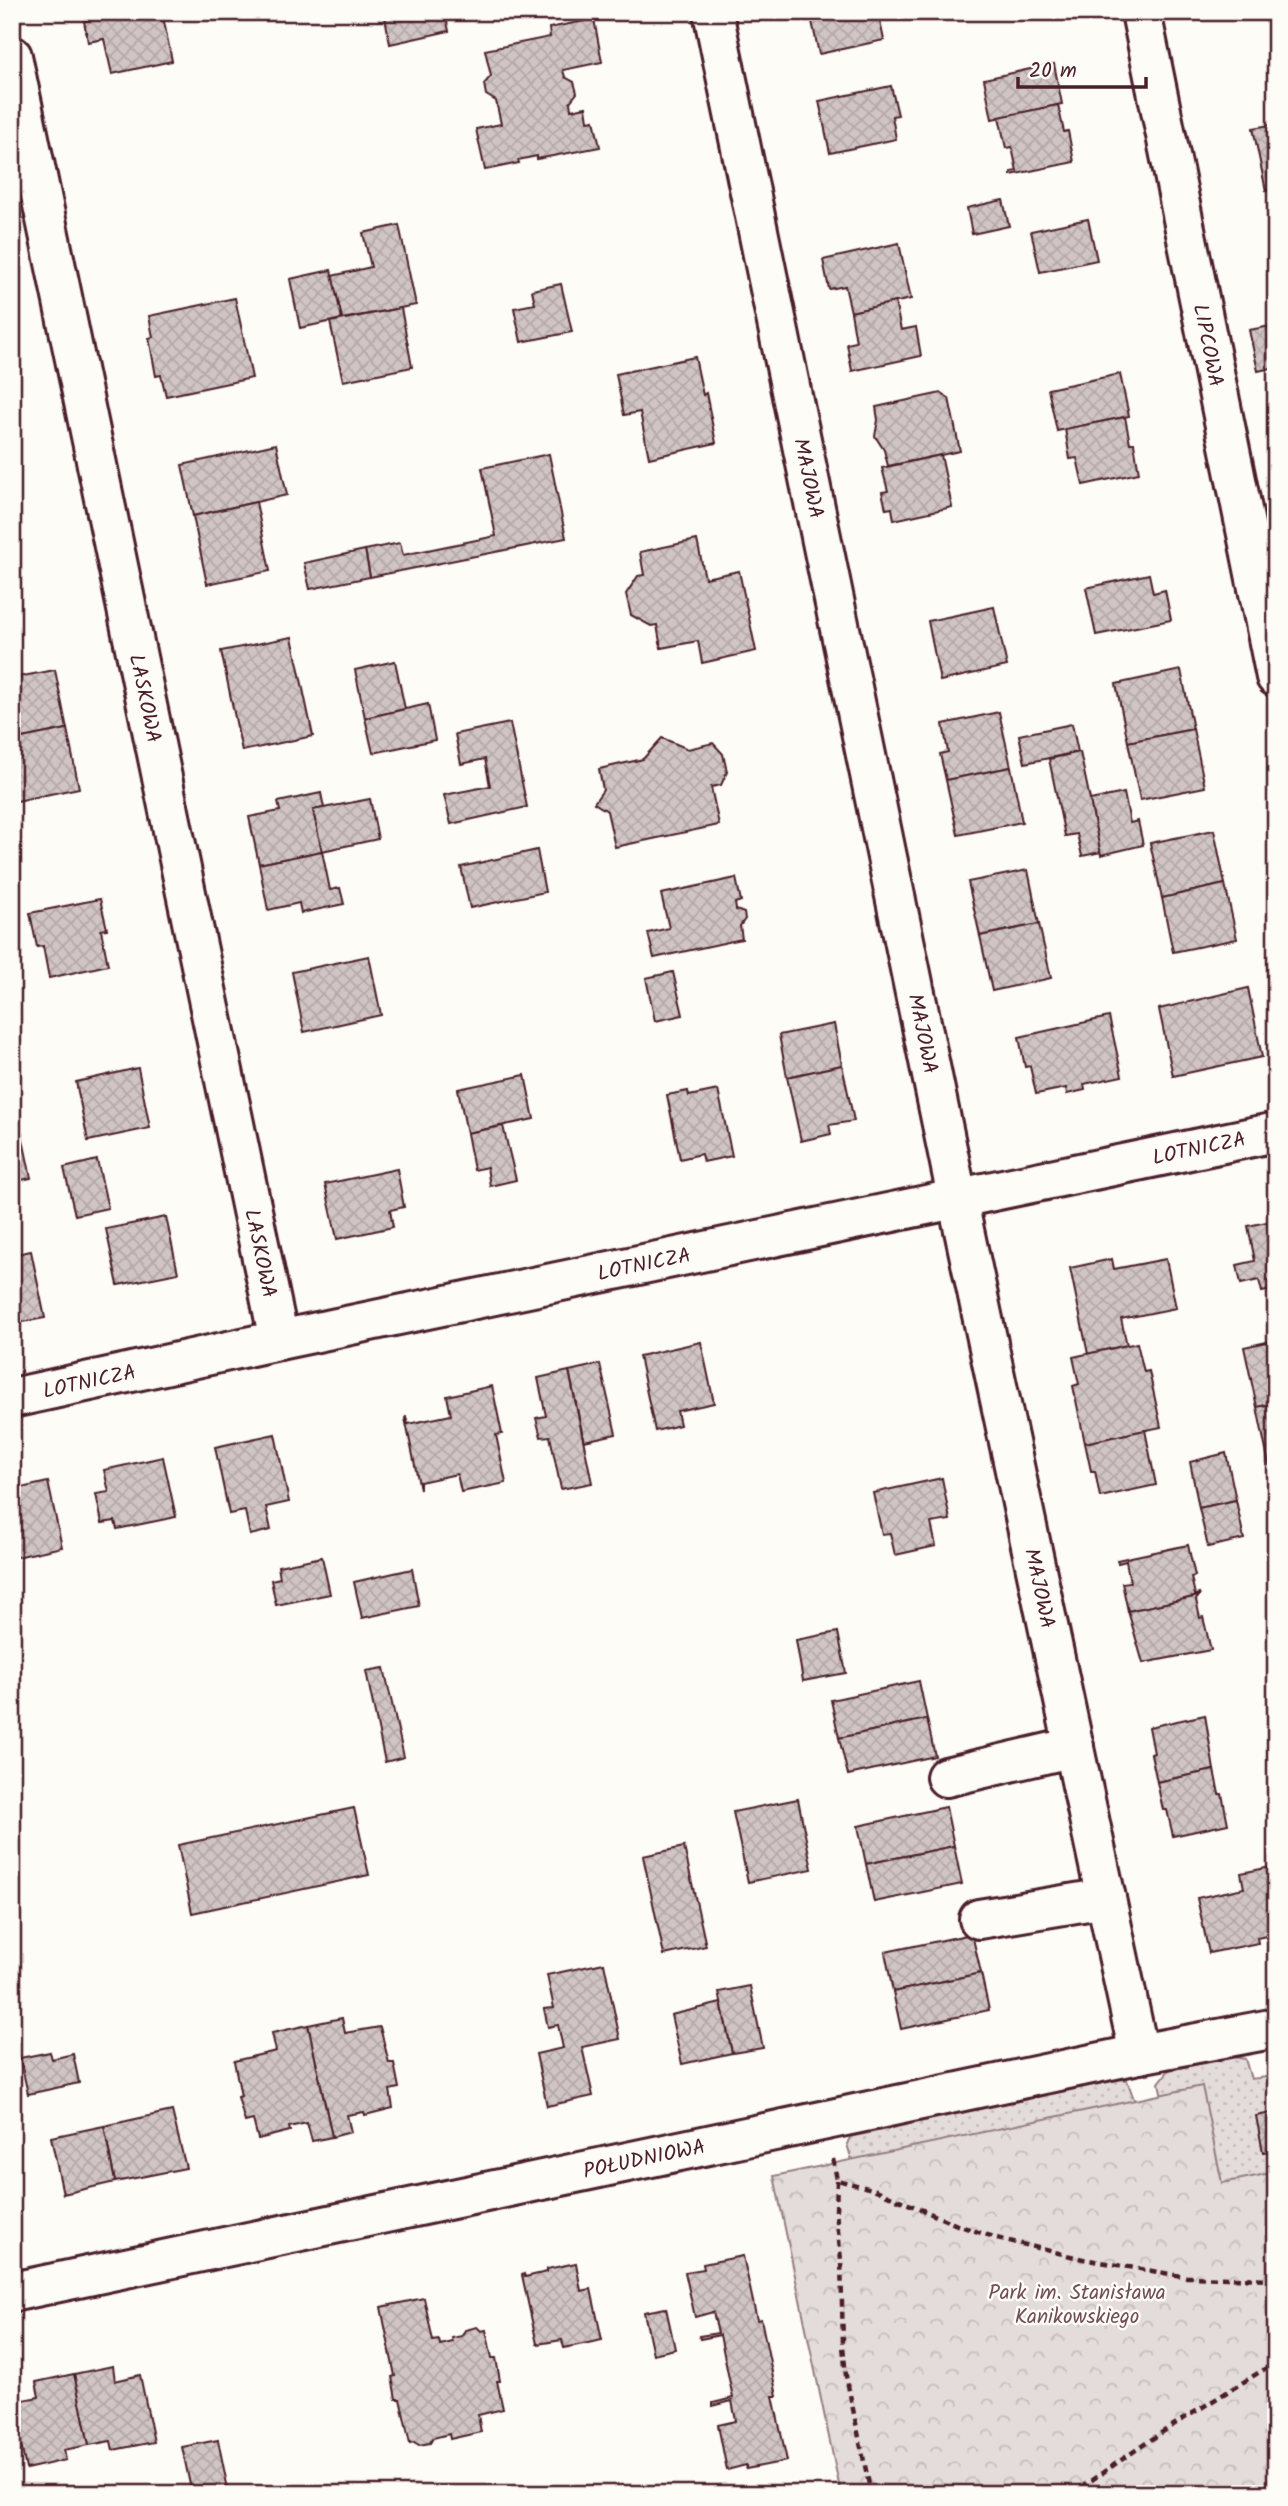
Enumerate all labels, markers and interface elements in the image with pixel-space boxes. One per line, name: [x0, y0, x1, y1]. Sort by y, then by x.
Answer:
scale bar: [1018, 46, 1146, 90]
text: 20 m: [1029, 55, 1077, 88]
street label: LIPCOWA: [1183, 301, 1232, 390]
street label: MAJOWA: [783, 435, 832, 522]
street label: LASKOWA: [119, 651, 169, 746]
street label: MAJOWA: [898, 991, 946, 1077]
street label: LOTNICZA: [1150, 1124, 1249, 1175]
street label: LASKOWA: [234, 1206, 285, 1301]
street label: LOTNICZA: [594, 1240, 694, 1291]
street label: LOTNICZA: [40, 1357, 139, 1409]
street label: MAJOWA: [1014, 1546, 1063, 1632]
street label: POŁUDNIOWA: [580, 2131, 708, 2189]
park label: Park im. Stanisława Kanikowskiego: [988, 2277, 1166, 2334]

